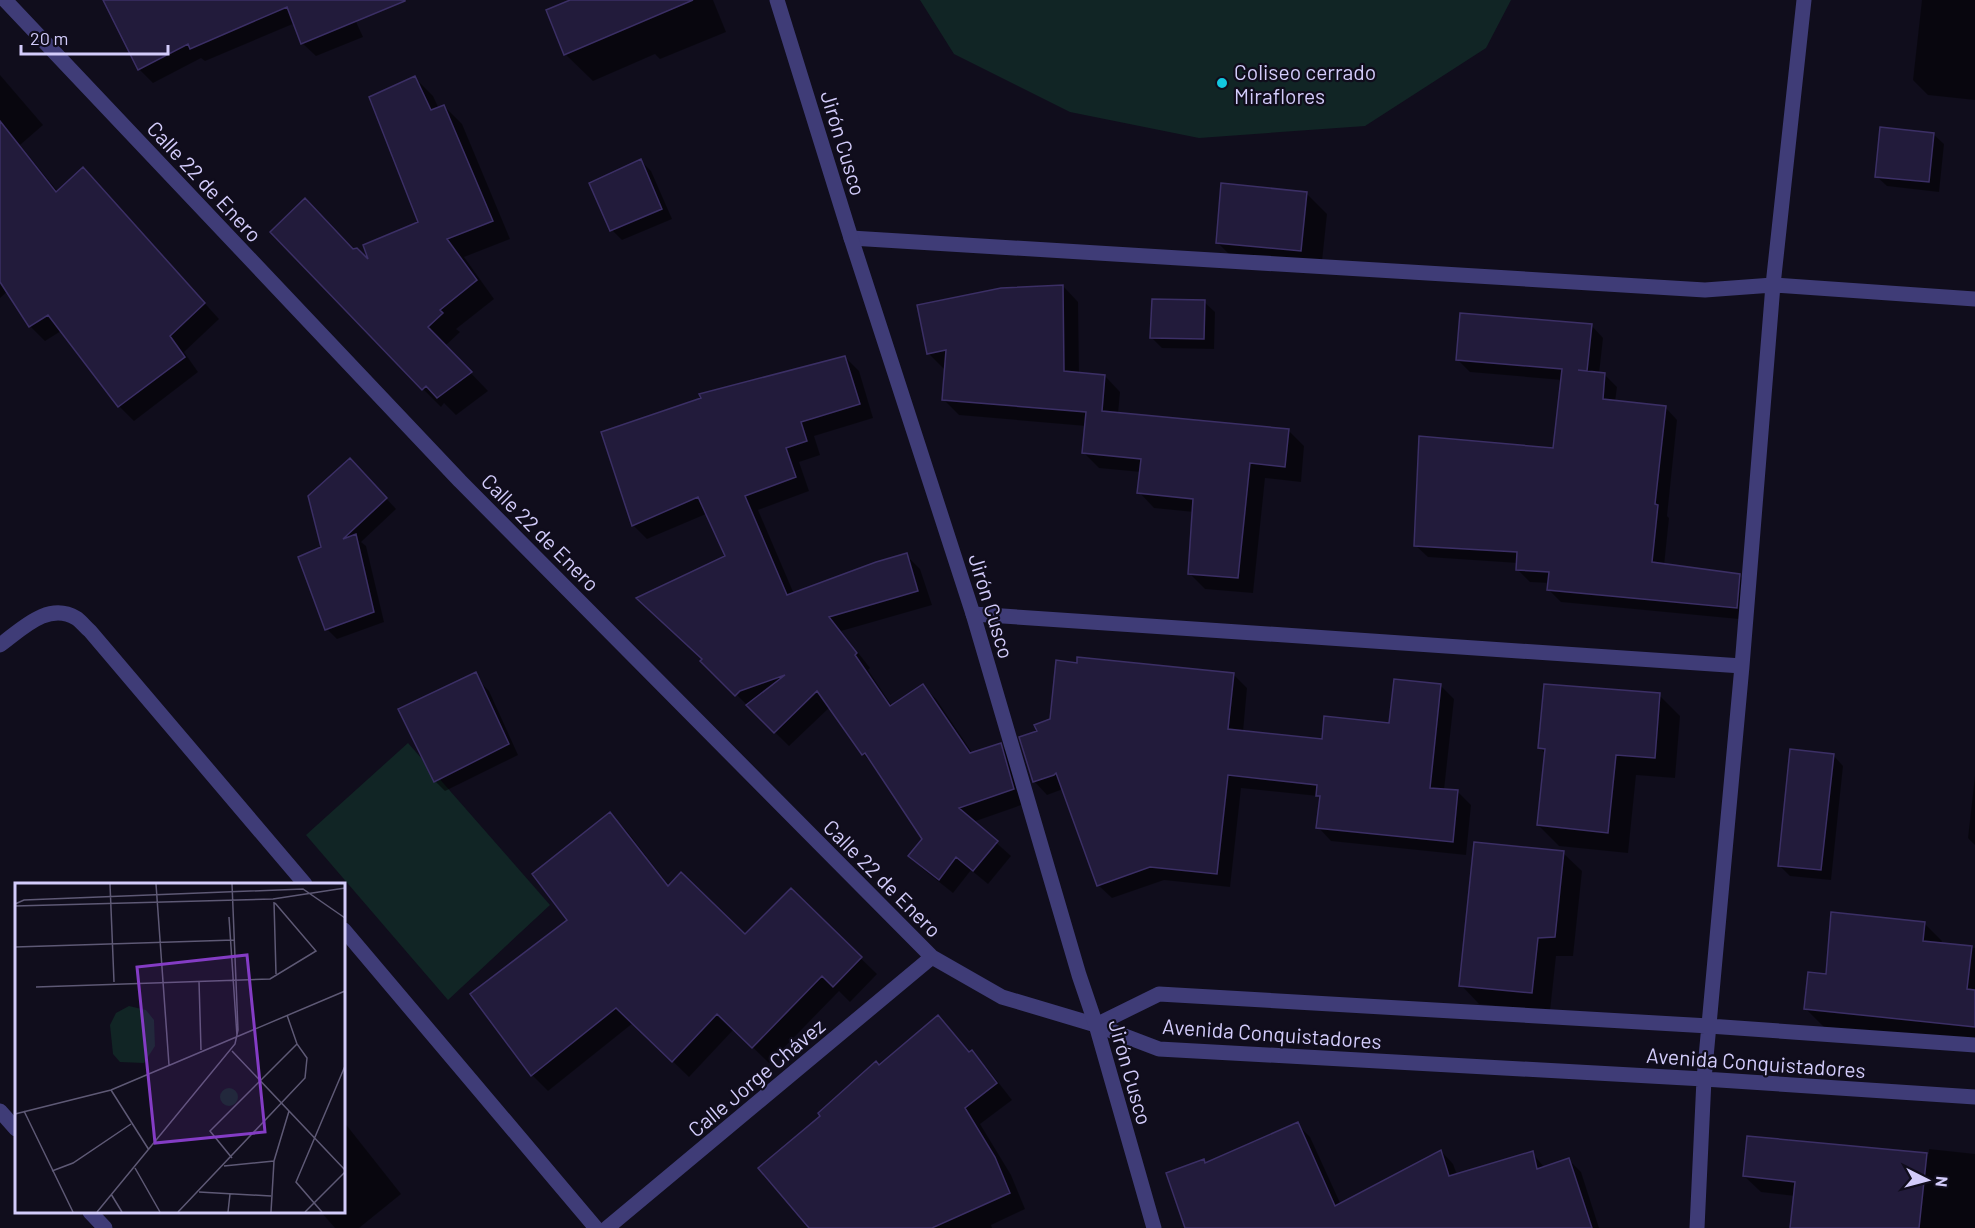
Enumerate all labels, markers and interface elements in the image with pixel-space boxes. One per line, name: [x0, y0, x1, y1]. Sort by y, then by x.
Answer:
scale bar: [21, 18, 168, 56]
text: 20 m: [30, 27, 68, 49]
place label: Coliseo cerrado Miraflores: [1234, 59, 1376, 108]
marker: Coliseo cerrado Miraflores: [1215, 76, 1229, 90]
street label: Jirón Cusco: [816, 88, 872, 198]
street label: Calle 22 de Enero: [143, 115, 267, 247]
street label: Calle 22 de Enero: [477, 468, 605, 596]
street label: Jirón Cusco: [964, 551, 1020, 661]
street label: Calle 22 de Enero: [819, 814, 947, 942]
inset map: [15, 883, 345, 1213]
street label: Calle Jorge Chávez: [683, 1013, 829, 1141]
street label: Avenida Conquistadores: [1162, 1013, 1382, 1053]
street label: Jirón Cusco: [1104, 1017, 1158, 1127]
street label: Avenida Conquistadores: [1646, 1042, 1866, 1082]
north arrow: [1897, 1150, 1957, 1210]
text: N: [1932, 1175, 1952, 1188]

